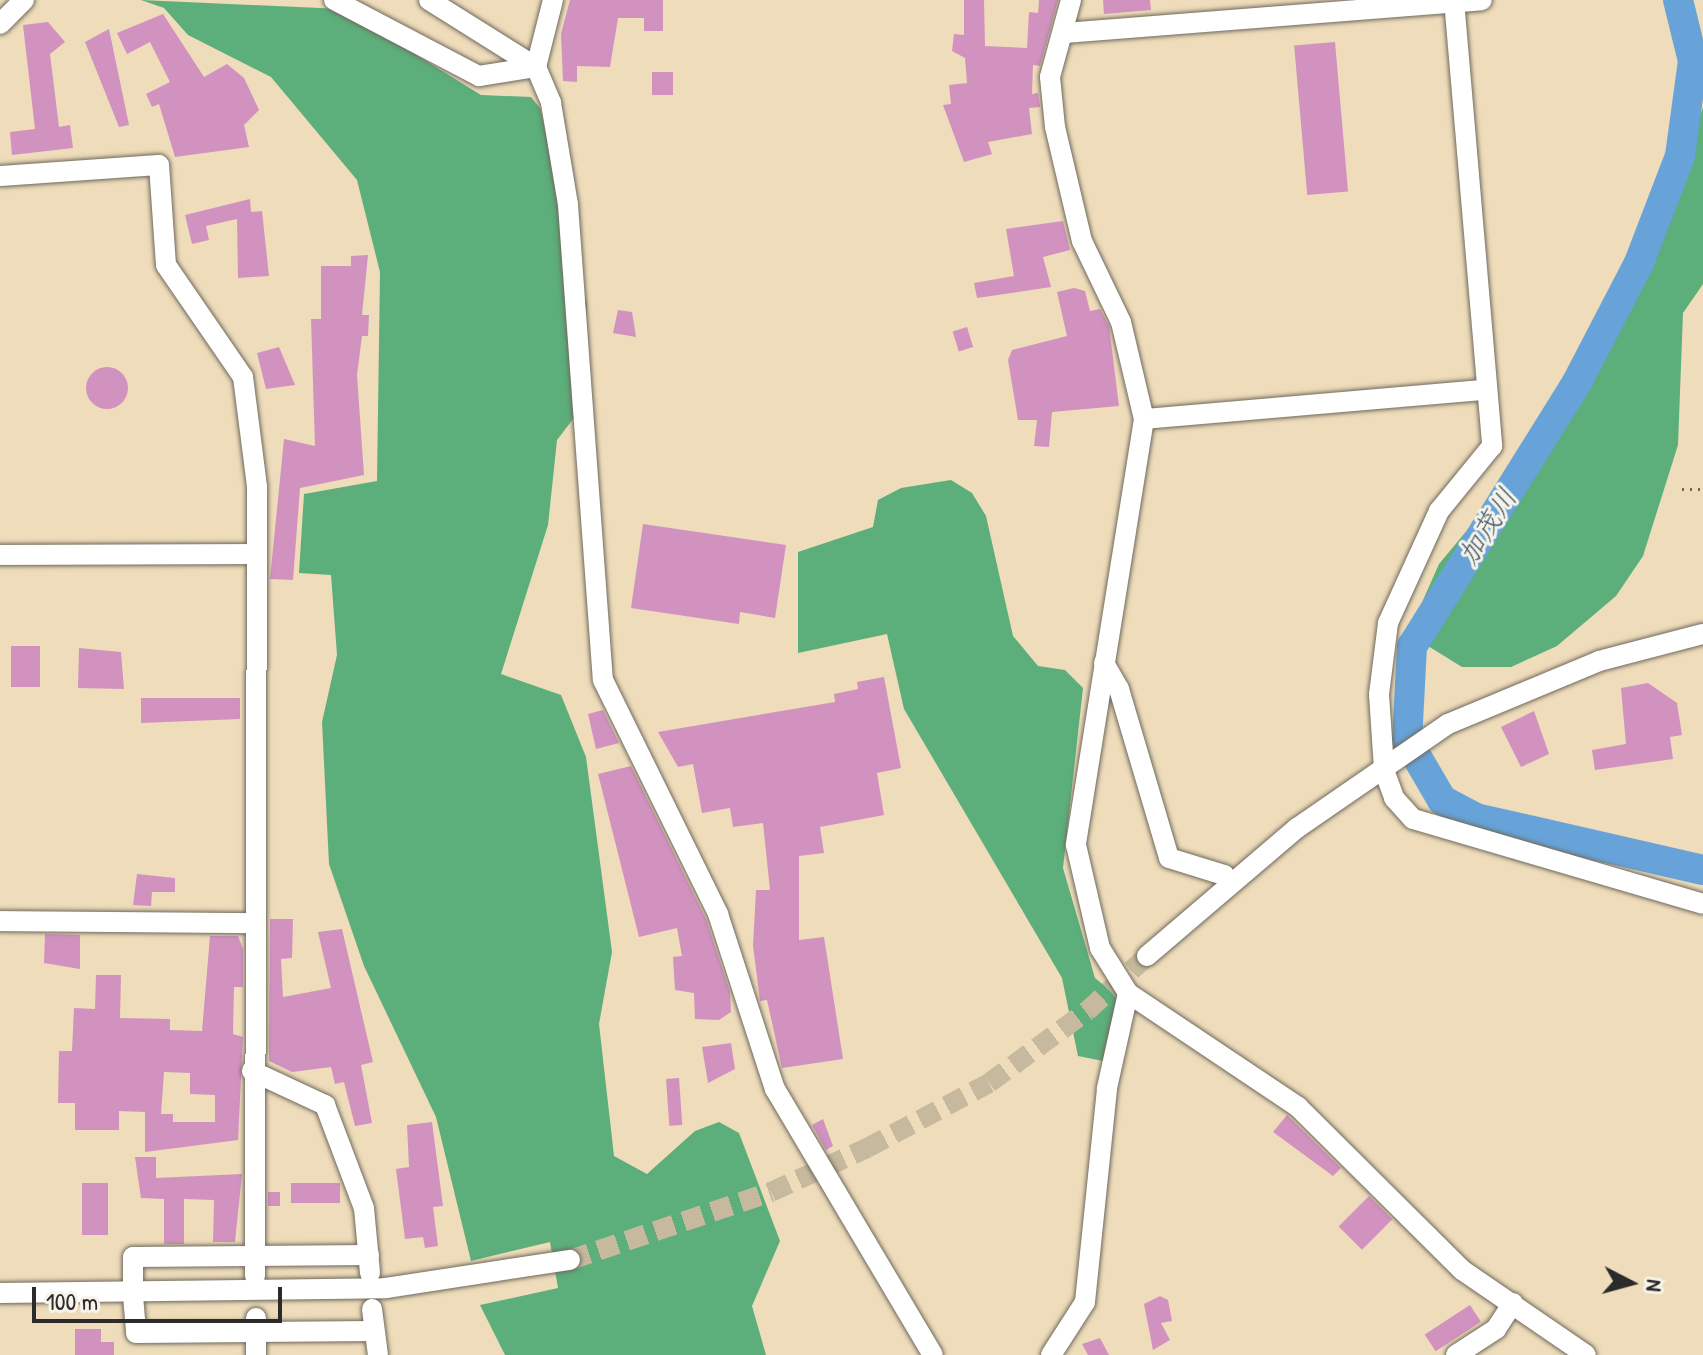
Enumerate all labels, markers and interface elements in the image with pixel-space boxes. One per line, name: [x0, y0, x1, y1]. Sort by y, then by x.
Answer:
water label: 加茂川: [1450, 481, 1524, 571]
north arrow: [1591, 1243, 1671, 1323]
scale bar: [36, 1271, 286, 1321]
text: N: [1639, 1278, 1670, 1293]
text: 100 m: [46, 1285, 98, 1317]

